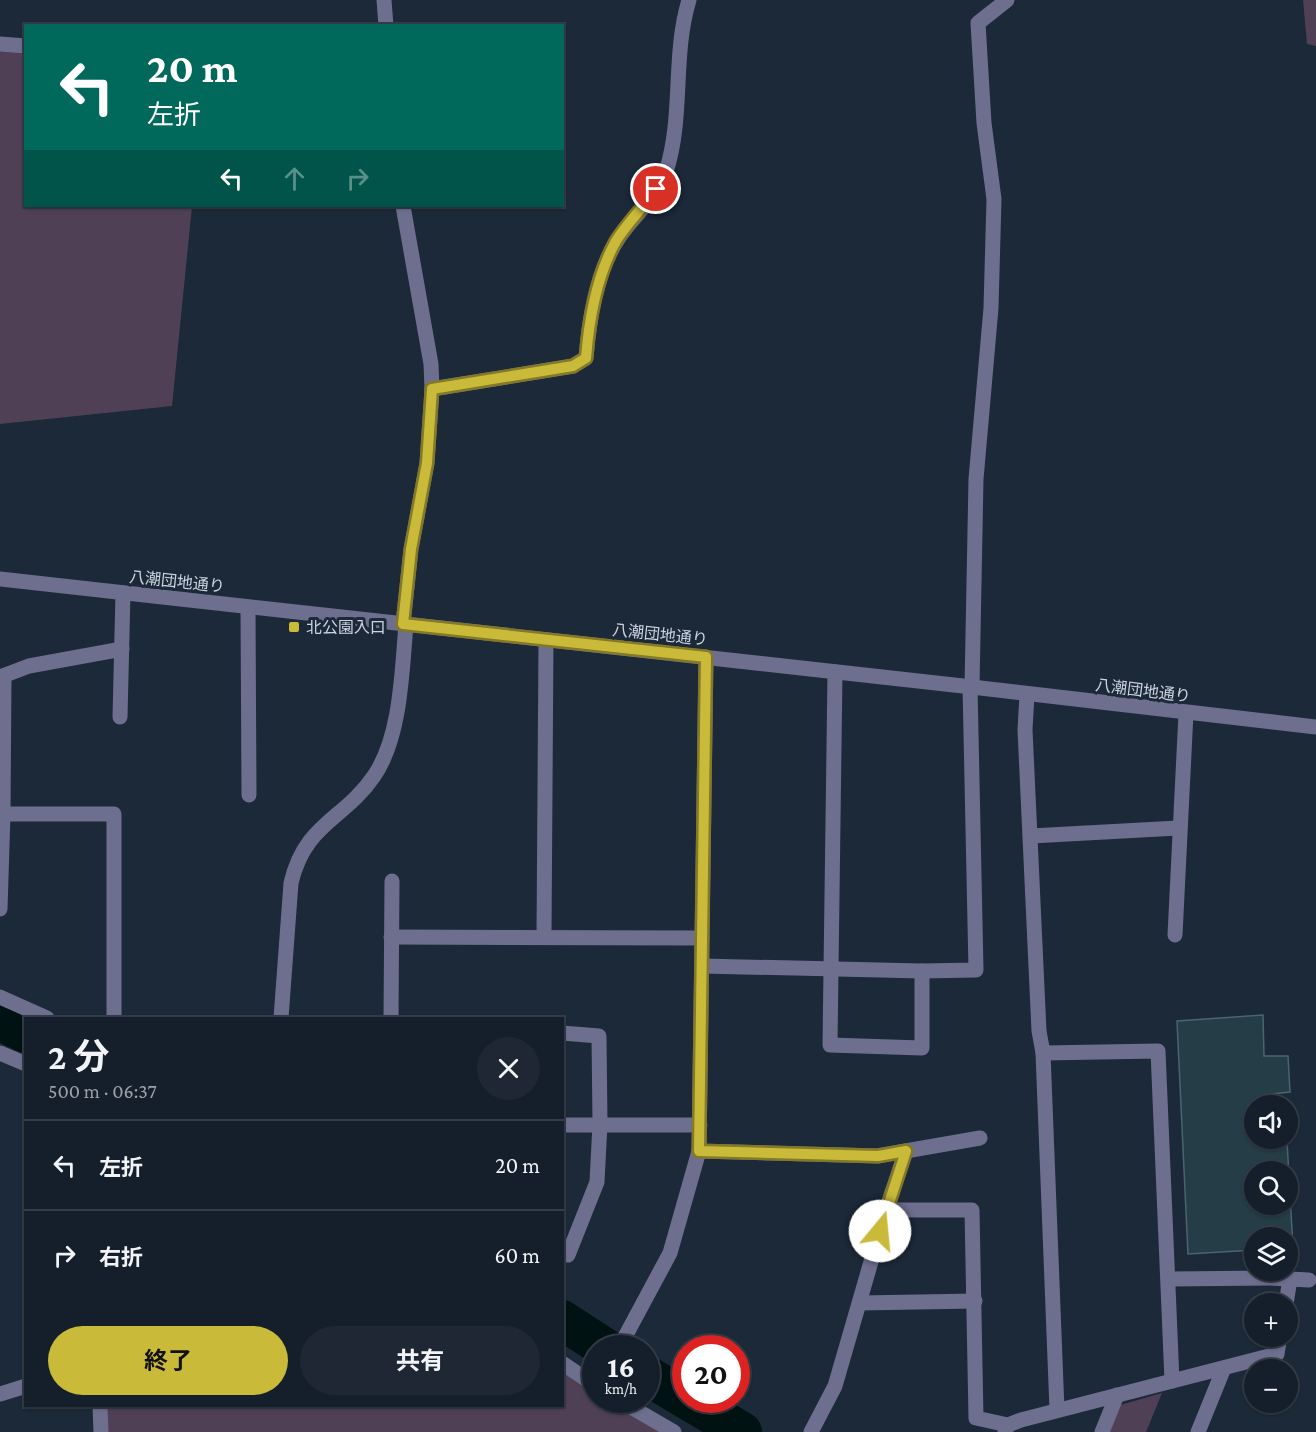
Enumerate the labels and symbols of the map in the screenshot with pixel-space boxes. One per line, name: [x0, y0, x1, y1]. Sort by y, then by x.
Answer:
pin: [630, 163, 681, 214]
street label: 八潮団地通り: [128, 568, 226, 595]
place label: 北公園入口: [306, 619, 386, 636]
marker: 北公園入口: [287, 620, 301, 634]
street label: 八潮団地通り: [611, 621, 709, 648]
street label: 八潮団地通り: [1094, 676, 1192, 705]
position arrow: [848, 1199, 912, 1263]
speed limit sign: 20: [672, 1335, 750, 1413]

